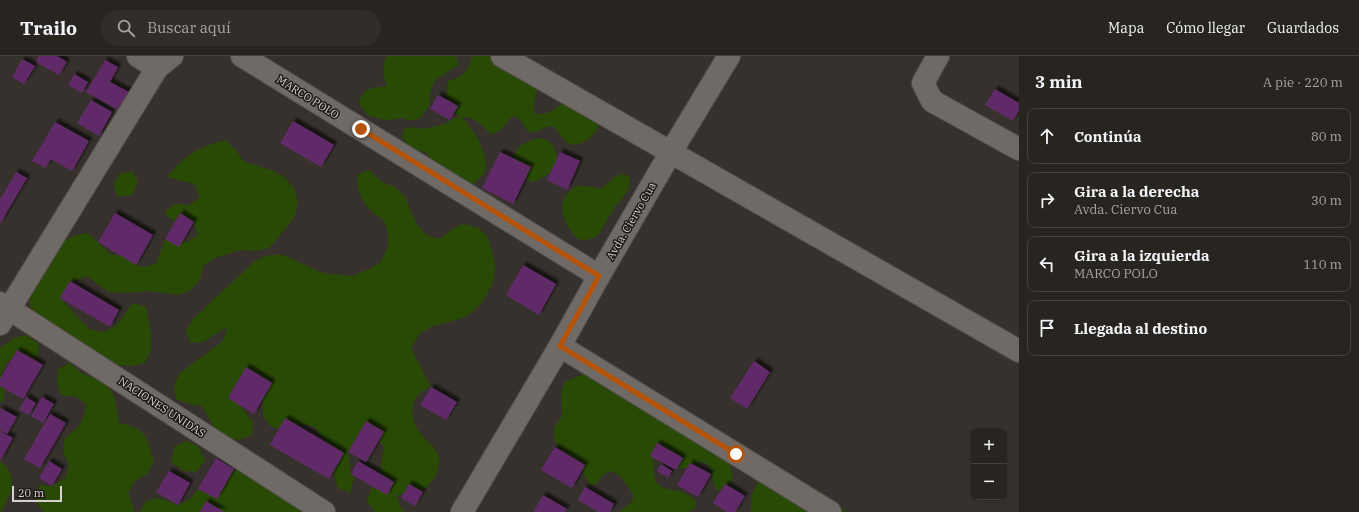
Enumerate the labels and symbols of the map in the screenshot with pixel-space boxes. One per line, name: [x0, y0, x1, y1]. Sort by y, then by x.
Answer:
street label: MARCO POLO: [274, 72, 342, 122]
route end: [352, 120, 370, 138]
street label: Avda. Ciervo Cua: [603, 180, 659, 262]
street label: NACIONES UNIDAS: [116, 374, 208, 440]
route start: [727, 445, 745, 463]
scale bar: [12, 484, 62, 503]

